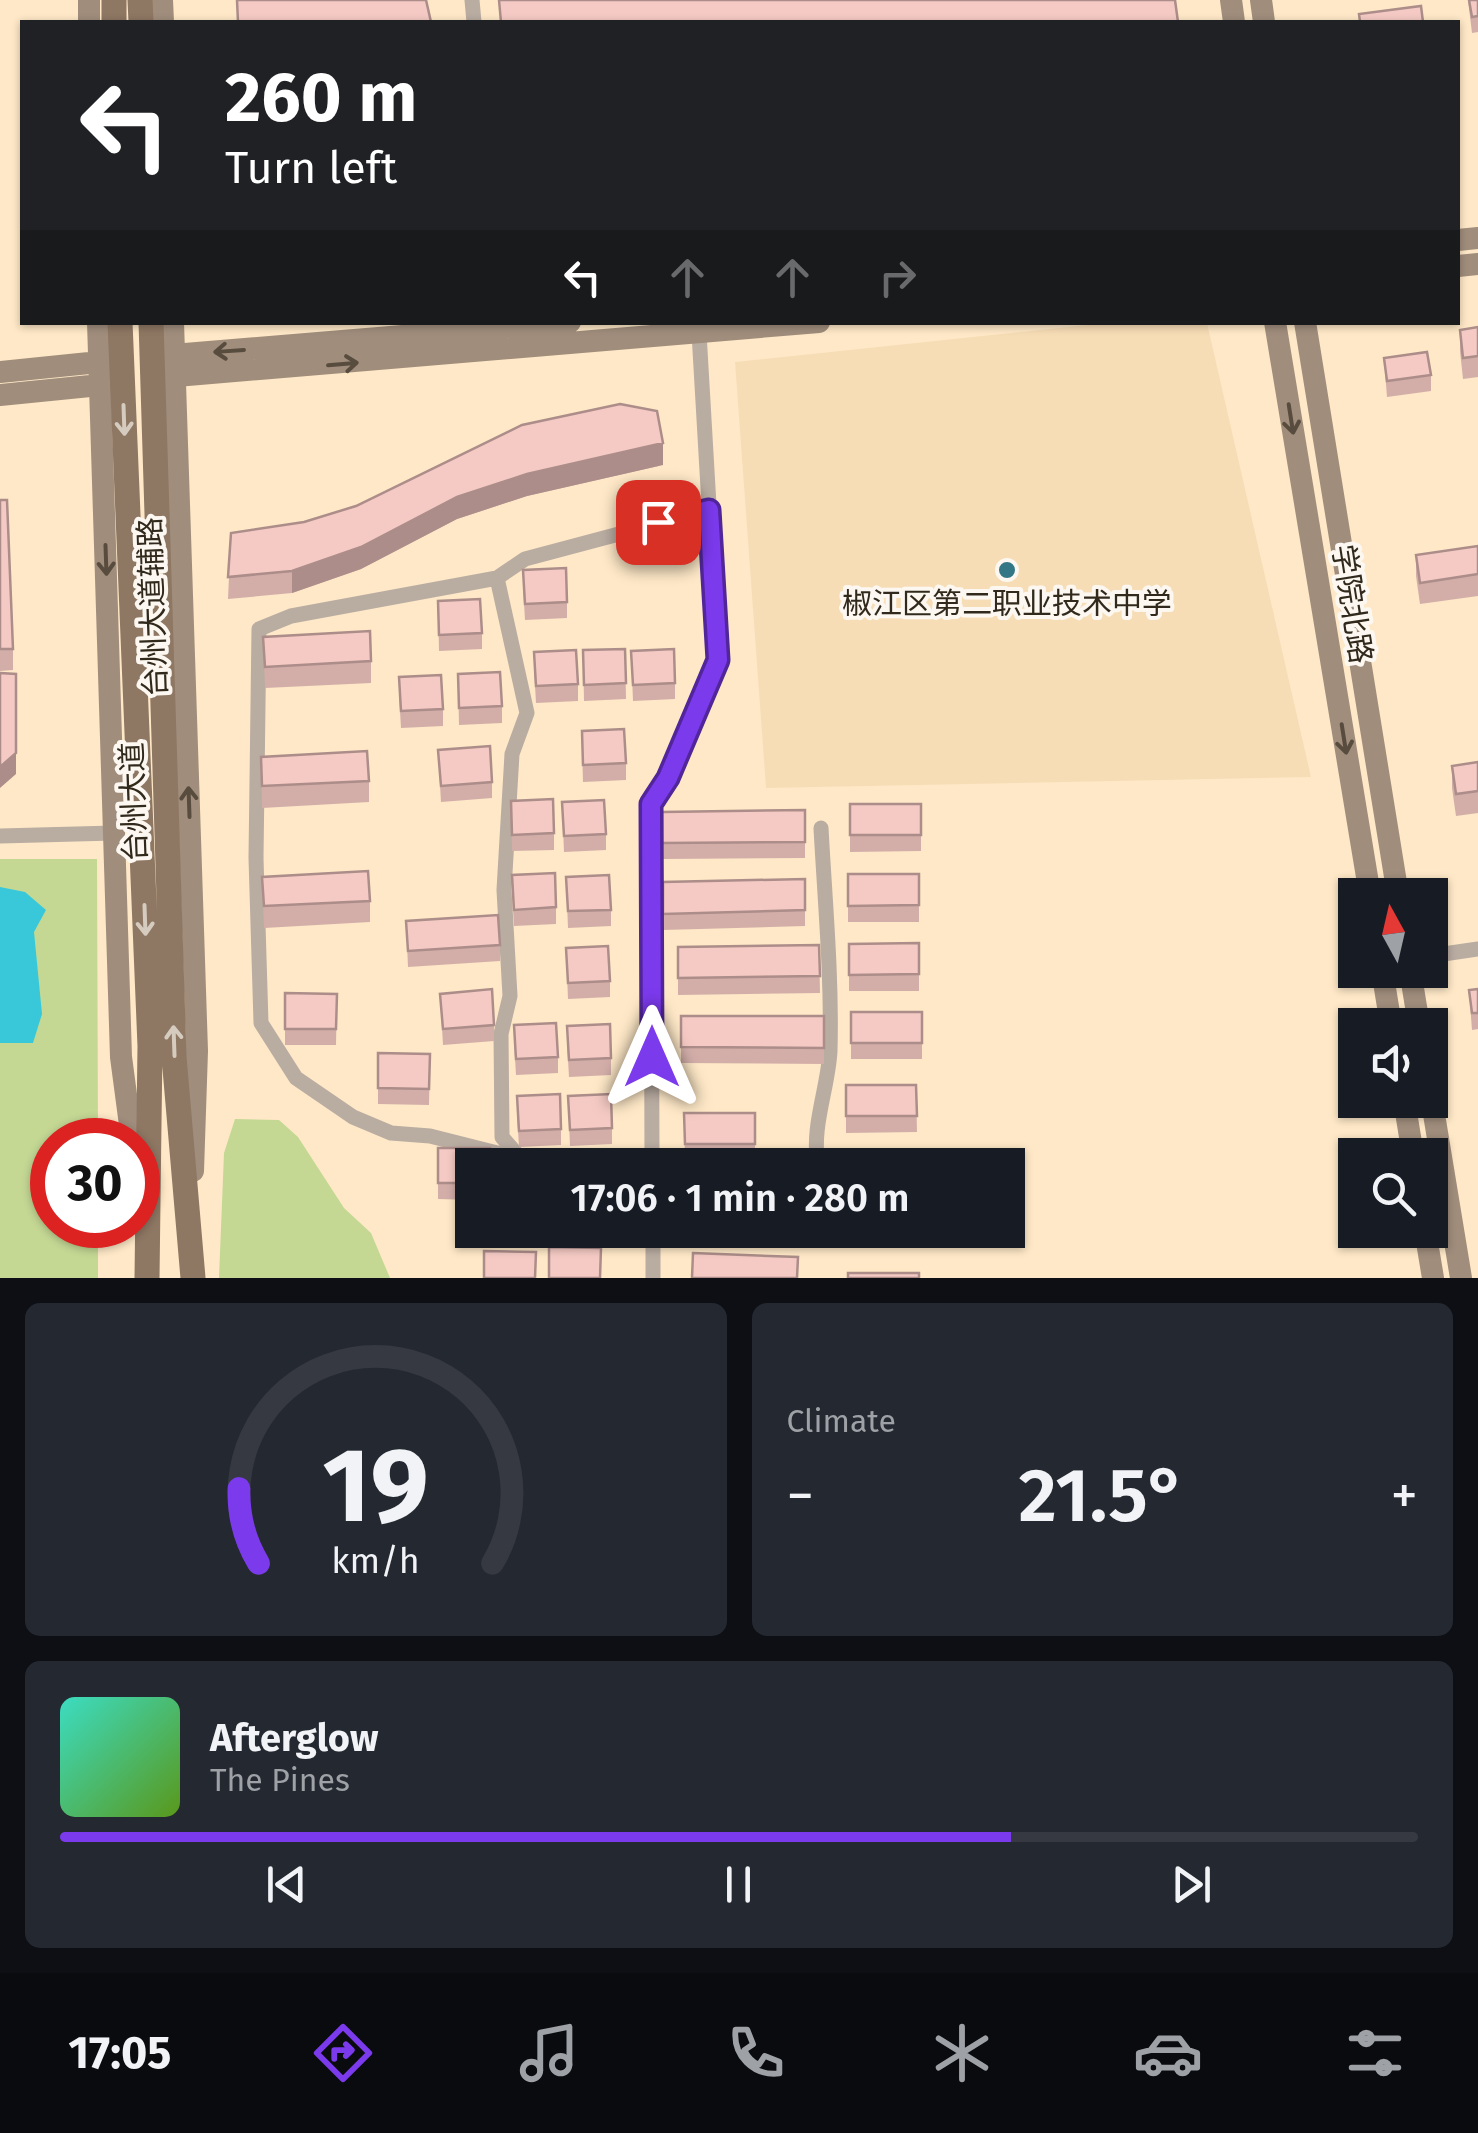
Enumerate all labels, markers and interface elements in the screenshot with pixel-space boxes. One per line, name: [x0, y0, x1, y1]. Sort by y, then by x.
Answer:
text: 260 m: [225, 56, 417, 140]
icon: left: [60, 60, 190, 190]
text: Turn left: [225, 141, 397, 195]
icon: left: [555, 250, 610, 305]
icon: ahead: [660, 250, 715, 305]
icon: ahead: [765, 250, 820, 305]
icon: right: [870, 250, 925, 305]
one-way arrow: [213, 342, 245, 361]
one-way arrow: [326, 354, 358, 373]
one-way arrow: [1282, 402, 1301, 434]
one-way arrow: [115, 403, 134, 435]
pin: [616, 480, 701, 565]
icon: arrive: [631, 495, 686, 550]
street label: 台州大道辅路: [132, 516, 174, 698]
street label: 学院北路: [1325, 542, 1379, 666]
one-way arrow: [96, 543, 115, 575]
marker: 椒江区第二职业技术中学: [996, 559, 1018, 581]
place label: 椒江区第二职业技术中学: [842, 586, 1172, 622]
one-way arrow: [1335, 723, 1354, 755]
street label: 台州大道: [114, 741, 154, 863]
one-way arrow: [179, 786, 198, 819]
north arrow: [1338, 878, 1448, 988]
map controls: [1338, 878, 1448, 1248]
one-way arrow: [136, 903, 155, 935]
position arrow: [600, 1005, 704, 1109]
button: sound: [1338, 1008, 1448, 1118]
one-way arrow: [164, 1026, 183, 1058]
speed limit sign: 30: [30, 1118, 160, 1248]
button: search: [1338, 1138, 1448, 1248]
text: 17:06 · 1 min · 280 m: [571, 1175, 909, 1221]
text: Climate: [787, 1402, 896, 1440]
text: 19: [323, 1424, 429, 1549]
text: 21.5°: [1019, 1451, 1186, 1541]
text: −: [787, 1463, 814, 1529]
text: +: [1391, 1463, 1418, 1529]
text: km/h: [332, 1540, 420, 1582]
text: Afterglow: [210, 1715, 378, 1761]
text: The Pines: [210, 1761, 350, 1799]
icon: previous: [259, 1857, 314, 1912]
icon: pause: [711, 1857, 766, 1912]
icon: next: [1164, 1857, 1219, 1912]
icon: directions: [308, 2018, 378, 2088]
icon: music: [514, 2018, 584, 2088]
icon: phone: [721, 2018, 791, 2088]
icon: climate: [927, 2018, 997, 2088]
icon: car: [1133, 2018, 1203, 2088]
icon: filters: [1340, 2018, 1410, 2088]
text: 17:05: [68, 2026, 171, 2080]

